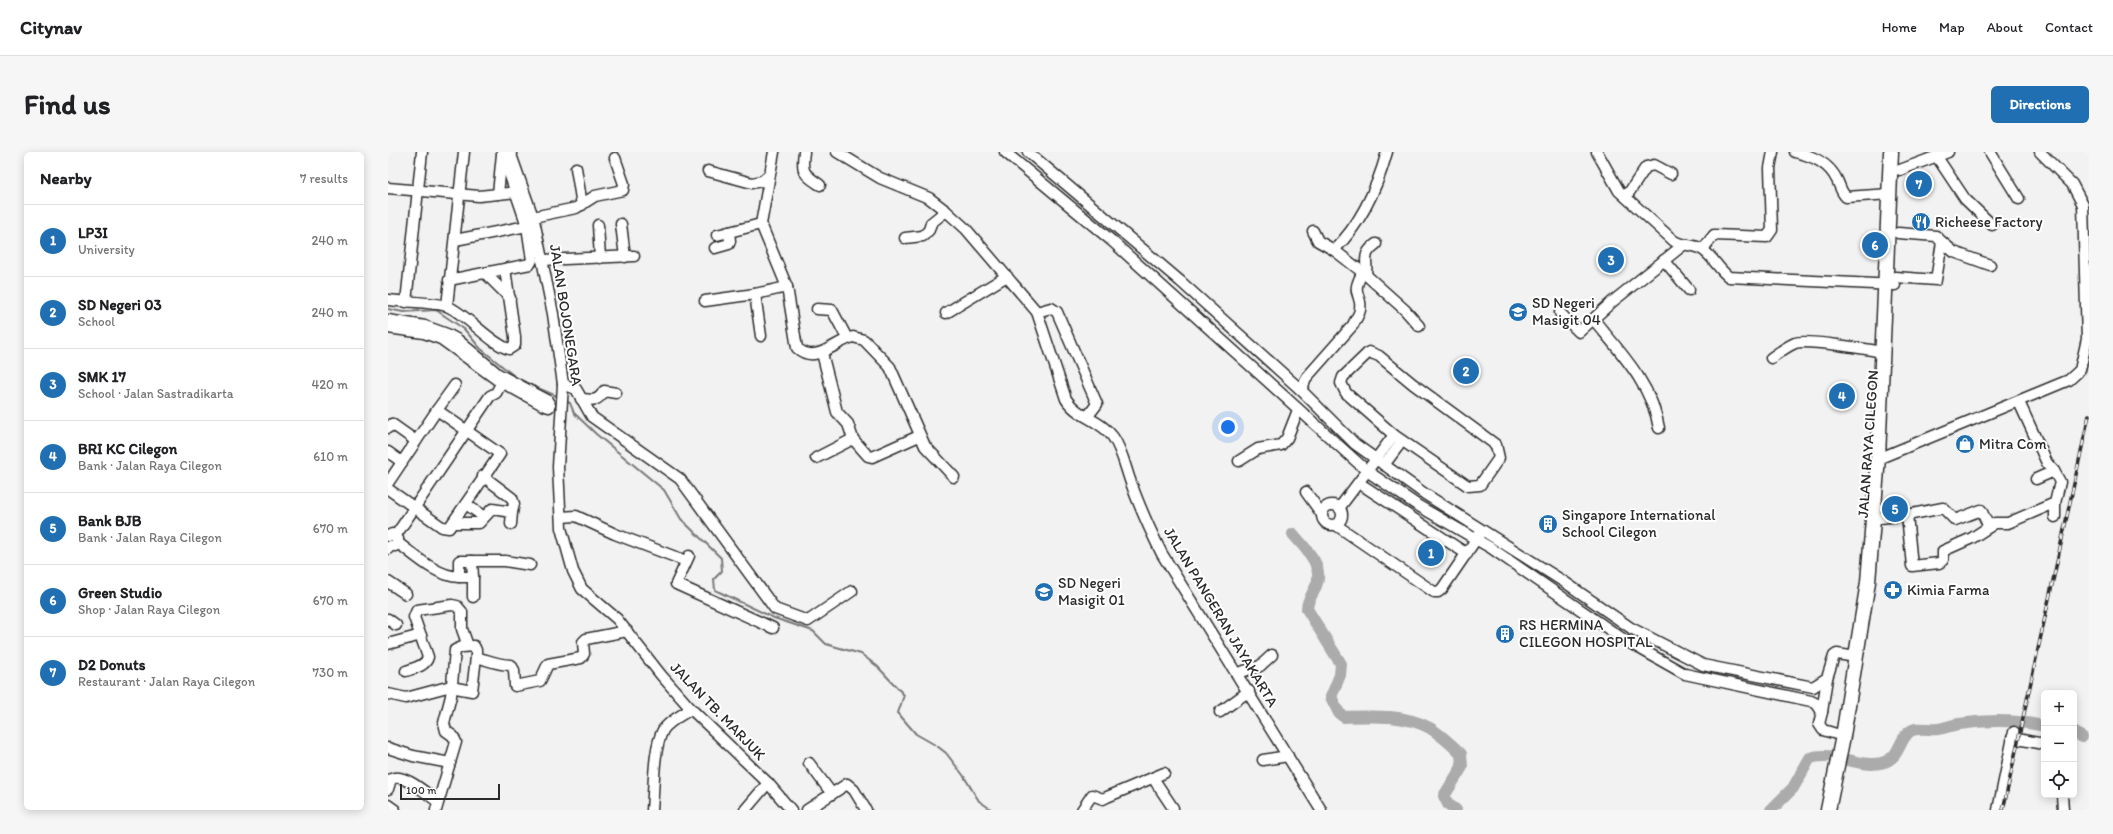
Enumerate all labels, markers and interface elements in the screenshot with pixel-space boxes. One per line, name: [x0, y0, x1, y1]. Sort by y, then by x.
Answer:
text: Citynav: [20, 16, 82, 39]
text: Home: [1882, 19, 1917, 36]
text: Map: [1939, 19, 1965, 36]
text: About: [1987, 19, 2023, 36]
text: Contact: [2045, 19, 2093, 36]
button: Directions: [1991, 86, 2089, 123]
text: Find us: [24, 87, 111, 121]
text: Nearby: [40, 168, 92, 188]
pin: 7: [1906, 169, 1932, 199]
text: 7 results: [300, 171, 348, 186]
restaurant icon: Richeese Factory: [1910, 211, 1932, 233]
place label: Richeese Factory: [1935, 213, 2043, 231]
text: LP3I: [78, 224, 108, 242]
pin: 6: [1862, 230, 1888, 260]
text: 1: [50, 233, 56, 248]
text: 240 m: [311, 233, 348, 248]
text: University: [78, 242, 135, 257]
street label: JALAN BOJONEGARA: [546, 243, 586, 387]
pin: 3: [1598, 245, 1624, 275]
place label: SD Negeri Masigit 04: [1532, 294, 1601, 329]
text: SD Negeri 03: [78, 296, 162, 314]
school or university icon: SD Negeri Masigit 04: [1507, 301, 1529, 323]
text: 2: [50, 305, 56, 320]
text: 240 m: [311, 305, 348, 320]
text: School: [78, 314, 115, 329]
pin: 2: [1453, 356, 1479, 386]
text: SMK 17: [78, 368, 126, 386]
street label: JALAN RAYA CILEGON: [1854, 369, 1882, 519]
text: 3: [49, 377, 57, 392]
text: 420 m: [311, 377, 348, 392]
pin: 4: [1829, 381, 1855, 411]
text: School · Jalan Sastradikarta: [78, 386, 234, 401]
your location: [1218, 417, 1238, 437]
shop icon: Mitra Com: [1954, 433, 1976, 455]
place label: Mitra Com: [1979, 435, 2047, 453]
text: BRI KC Cilegon: [78, 440, 177, 458]
text: 4: [49, 449, 57, 464]
text: 610 m: [313, 449, 348, 464]
text: Bank · Jalan Raya Cilegon: [78, 458, 222, 473]
pin: 5: [1882, 494, 1908, 524]
place label: Singapore International School Cilegon: [1562, 506, 1716, 541]
text: Bank BJB: [78, 512, 142, 530]
building icon: Singapore International School Cilegon: [1537, 513, 1559, 535]
text: 5: [50, 521, 56, 536]
text: 670 m: [313, 521, 348, 536]
street label: JALAN PANGERAN JAYAKARTA: [1160, 524, 1282, 711]
text: Bank · Jalan Raya Cilegon: [78, 530, 222, 545]
pin: 1: [1418, 538, 1444, 568]
place label: SD Negeri Masigit 01: [1058, 574, 1125, 609]
pharmacy icon: Kimia Farma: [1882, 579, 1904, 601]
school or university icon: SD Negeri Masigit 01: [1033, 581, 1055, 603]
place label: Kimia Farma: [1907, 581, 1990, 599]
text: Green Studio: [78, 584, 162, 602]
text: 6: [50, 593, 56, 608]
text: 670 m: [313, 593, 348, 608]
text: Shop · Jalan Raya Cilegon: [78, 602, 220, 617]
place label: RS HERMINA CILEGON HOSPITAL: [1519, 616, 1653, 651]
building icon: RS HERMINA CILEGON HOSPITAL: [1494, 623, 1516, 645]
text: D2 Donuts: [78, 656, 145, 674]
street label: JALAN TB. MARJUK: [667, 658, 770, 764]
text: 7: [50, 665, 56, 680]
text: 730 m: [313, 665, 348, 680]
text: Restaurant · Jalan Raya Cilegon: [78, 674, 255, 689]
map controls: [2041, 690, 2077, 798]
button: +: [2041, 690, 2077, 726]
button: −: [2041, 726, 2077, 762]
button: locate: [2041, 762, 2077, 798]
scale bar: [400, 782, 500, 801]
text: 100 m: [406, 784, 436, 797]

